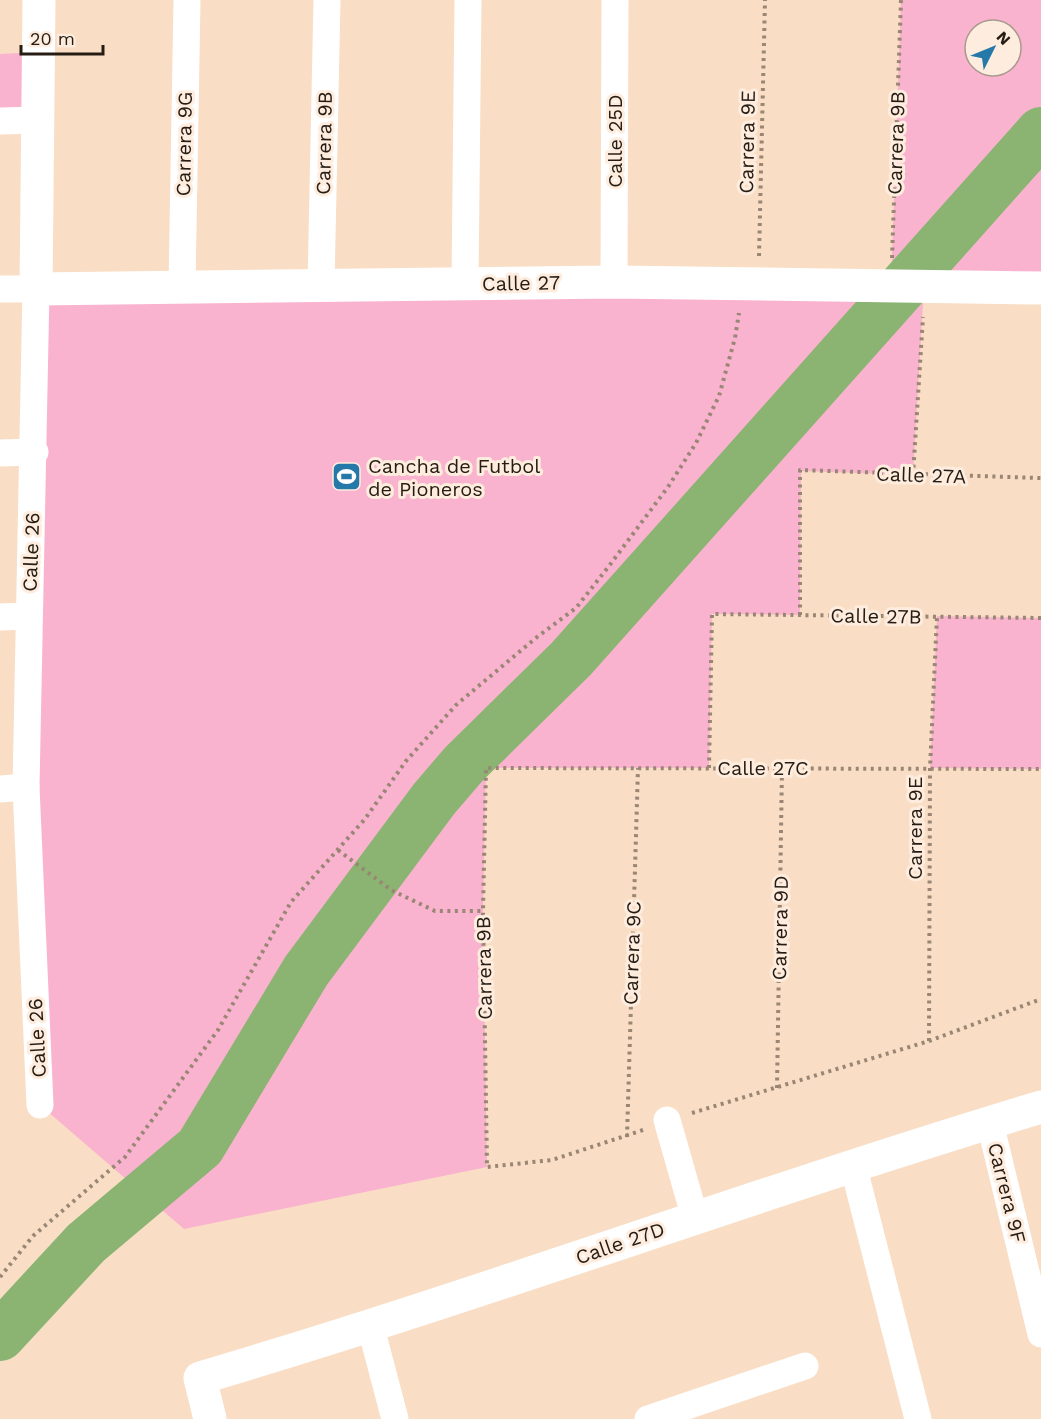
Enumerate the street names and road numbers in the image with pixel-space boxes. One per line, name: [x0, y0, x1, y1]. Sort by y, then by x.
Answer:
street label: Carrera 9E: [734, 90, 760, 194]
street label: Carrera 9G: [171, 91, 197, 197]
street label: Carrera 9B: [311, 91, 337, 195]
street label: Carrera 9B: [882, 91, 910, 195]
street label: Calle 25D: [603, 94, 627, 188]
street label: Calle 27: [482, 270, 560, 296]
street label: Calle 27A: [875, 461, 967, 489]
street label: Calle 26: [18, 512, 44, 592]
street label: Calle 27B: [830, 603, 922, 629]
street label: Calle 27C: [717, 756, 809, 780]
street label: Carrera 9E: [903, 776, 927, 880]
street label: Carrera 9D: [767, 875, 793, 981]
street label: Carrera 9C: [618, 901, 646, 1005]
street label: Carrera 9B: [471, 916, 497, 1020]
street label: Calle 26: [23, 998, 51, 1078]
street label: Carrera 9F: [983, 1140, 1031, 1246]
street label: Calle 27D: [572, 1217, 668, 1269]

